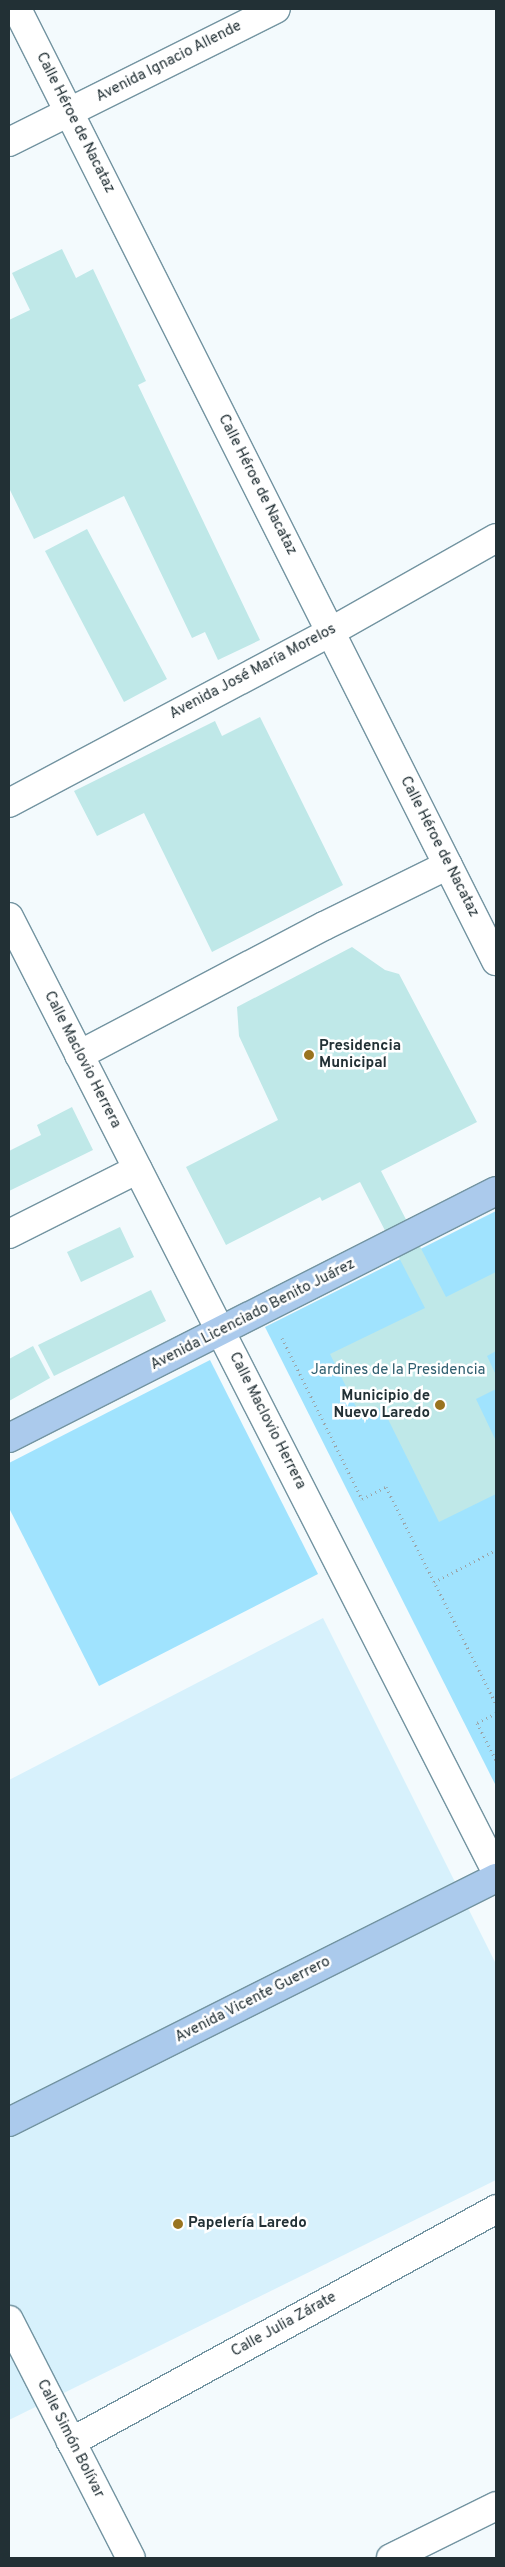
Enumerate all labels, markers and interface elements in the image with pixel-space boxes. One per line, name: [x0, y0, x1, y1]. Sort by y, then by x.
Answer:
street label: Avenida Ignacio Allende: [93, 17, 245, 107]
street label: Calle Héroe de Nacataz: [32, 50, 118, 196]
street label: Calle Héroe de Nacataz: [214, 412, 300, 558]
street label: Avenida José María Morelos: [167, 620, 339, 724]
street label: Calle Héroe de Nacataz: [396, 774, 482, 920]
street label: Calle Maclovio Herrera: [40, 988, 124, 1132]
place label: Presidencia Municipal: [319, 1037, 401, 1072]
marker: Presidencia Municipal: [303, 1049, 315, 1061]
street label: Avenida Licenciado Benito Juárez: [148, 1255, 358, 1375]
street label: Calle Maclovio Herrera: [225, 1349, 309, 1493]
park label: Jardines de la Presidencia: [311, 1362, 485, 1380]
place label: Municipio de Nuevo Laredo: [333, 1387, 430, 1422]
marker: Municipio de Nuevo Laredo: [434, 1399, 446, 1411]
street label: Avenida Vicente Guerrero: [172, 1953, 334, 2047]
place label: Papelería Laredo: [188, 2215, 307, 2233]
marker: Papelería Laredo: [172, 2218, 184, 2230]
street label: Calle Julia Zárate: [228, 2289, 340, 2361]
street label: Calle Simón Bolívar: [32, 2377, 108, 2501]

